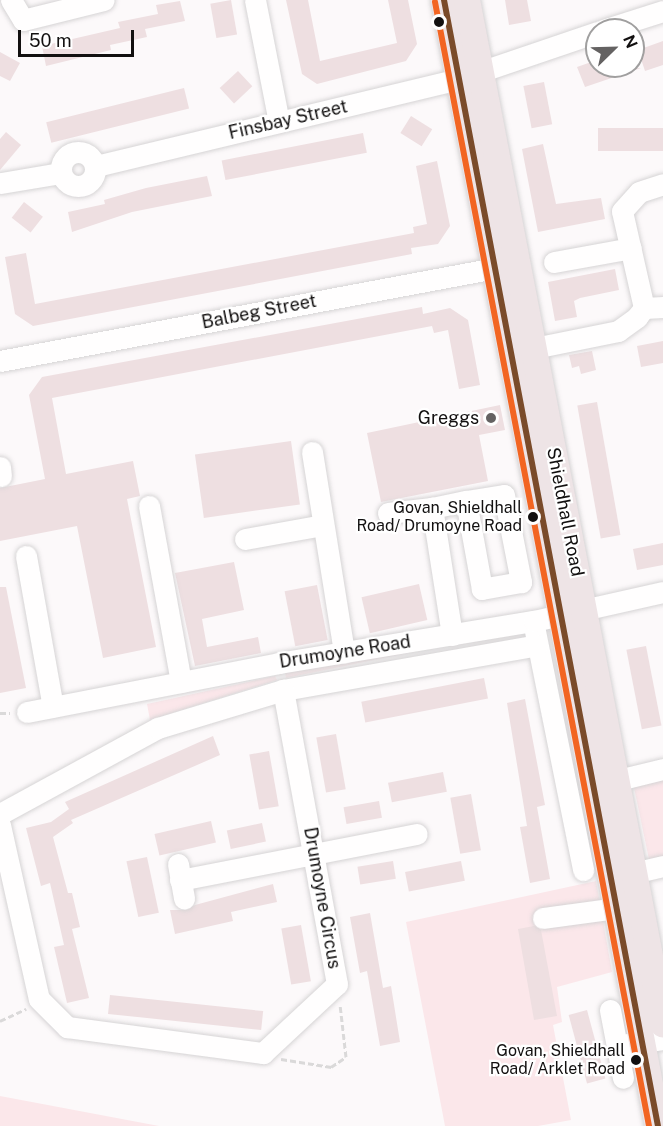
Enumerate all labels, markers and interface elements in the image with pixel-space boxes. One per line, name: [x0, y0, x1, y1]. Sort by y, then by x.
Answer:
unlabelled marker: [433, 16, 445, 28]
scale bar: [21, 18, 136, 56]
north arrow: [585, 18, 645, 78]
text: 50 m: [29, 30, 72, 51]
text: N: [619, 32, 641, 51]
street label: Finsbay Street: [226, 96, 350, 144]
street label: Balbeg Street: [200, 290, 318, 334]
place label: Greggs: [418, 407, 479, 429]
marker: Greggs: [484, 411, 498, 425]
street label: Shieldhall Road: [542, 446, 588, 578]
place label: Govan, Shieldhall Road/ Drumoyne Road: [356, 498, 522, 536]
marker: Govan, Shieldhall Road/ Drumoyne Road: [527, 511, 539, 523]
street label: Drumoyne Road: [278, 631, 412, 673]
street label: Drumoyne Circus: [299, 825, 345, 971]
place label: Govan, Shieldhall Road/ Arklet Road: [490, 1041, 625, 1079]
marker: Govan, Shieldhall Road/ Arklet Road: [630, 1054, 642, 1066]

